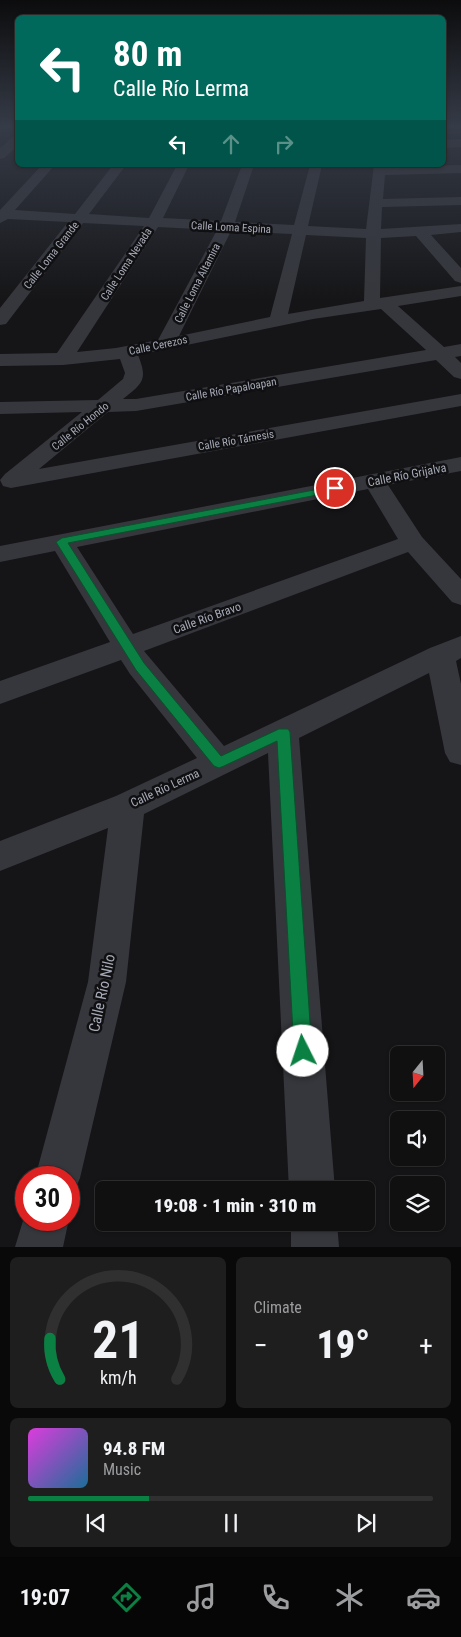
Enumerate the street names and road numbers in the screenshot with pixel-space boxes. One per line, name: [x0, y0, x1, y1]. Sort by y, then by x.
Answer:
street label: Calle Loma Grande: [21, 219, 82, 292]
street label: Calle Loma Espina: [191, 219, 271, 236]
street label: Calle Loma Nevada: [98, 226, 155, 303]
street label: Calle Loma Altamira: [172, 241, 223, 325]
street label: Calle Cerezos: [128, 333, 188, 358]
street label: Calle Río Papaloapan: [185, 375, 278, 404]
street label: Calle Río Hondo: [49, 399, 112, 453]
street label: Calle Río Támesis: [197, 427, 275, 454]
street label: Calle Río Grijalva: [366, 460, 448, 489]
street label: Calle Río Bravo: [171, 599, 243, 637]
street label: Calle Río Lerma: [128, 766, 202, 810]
street label: Calle Río Nilo: [85, 952, 119, 1034]

